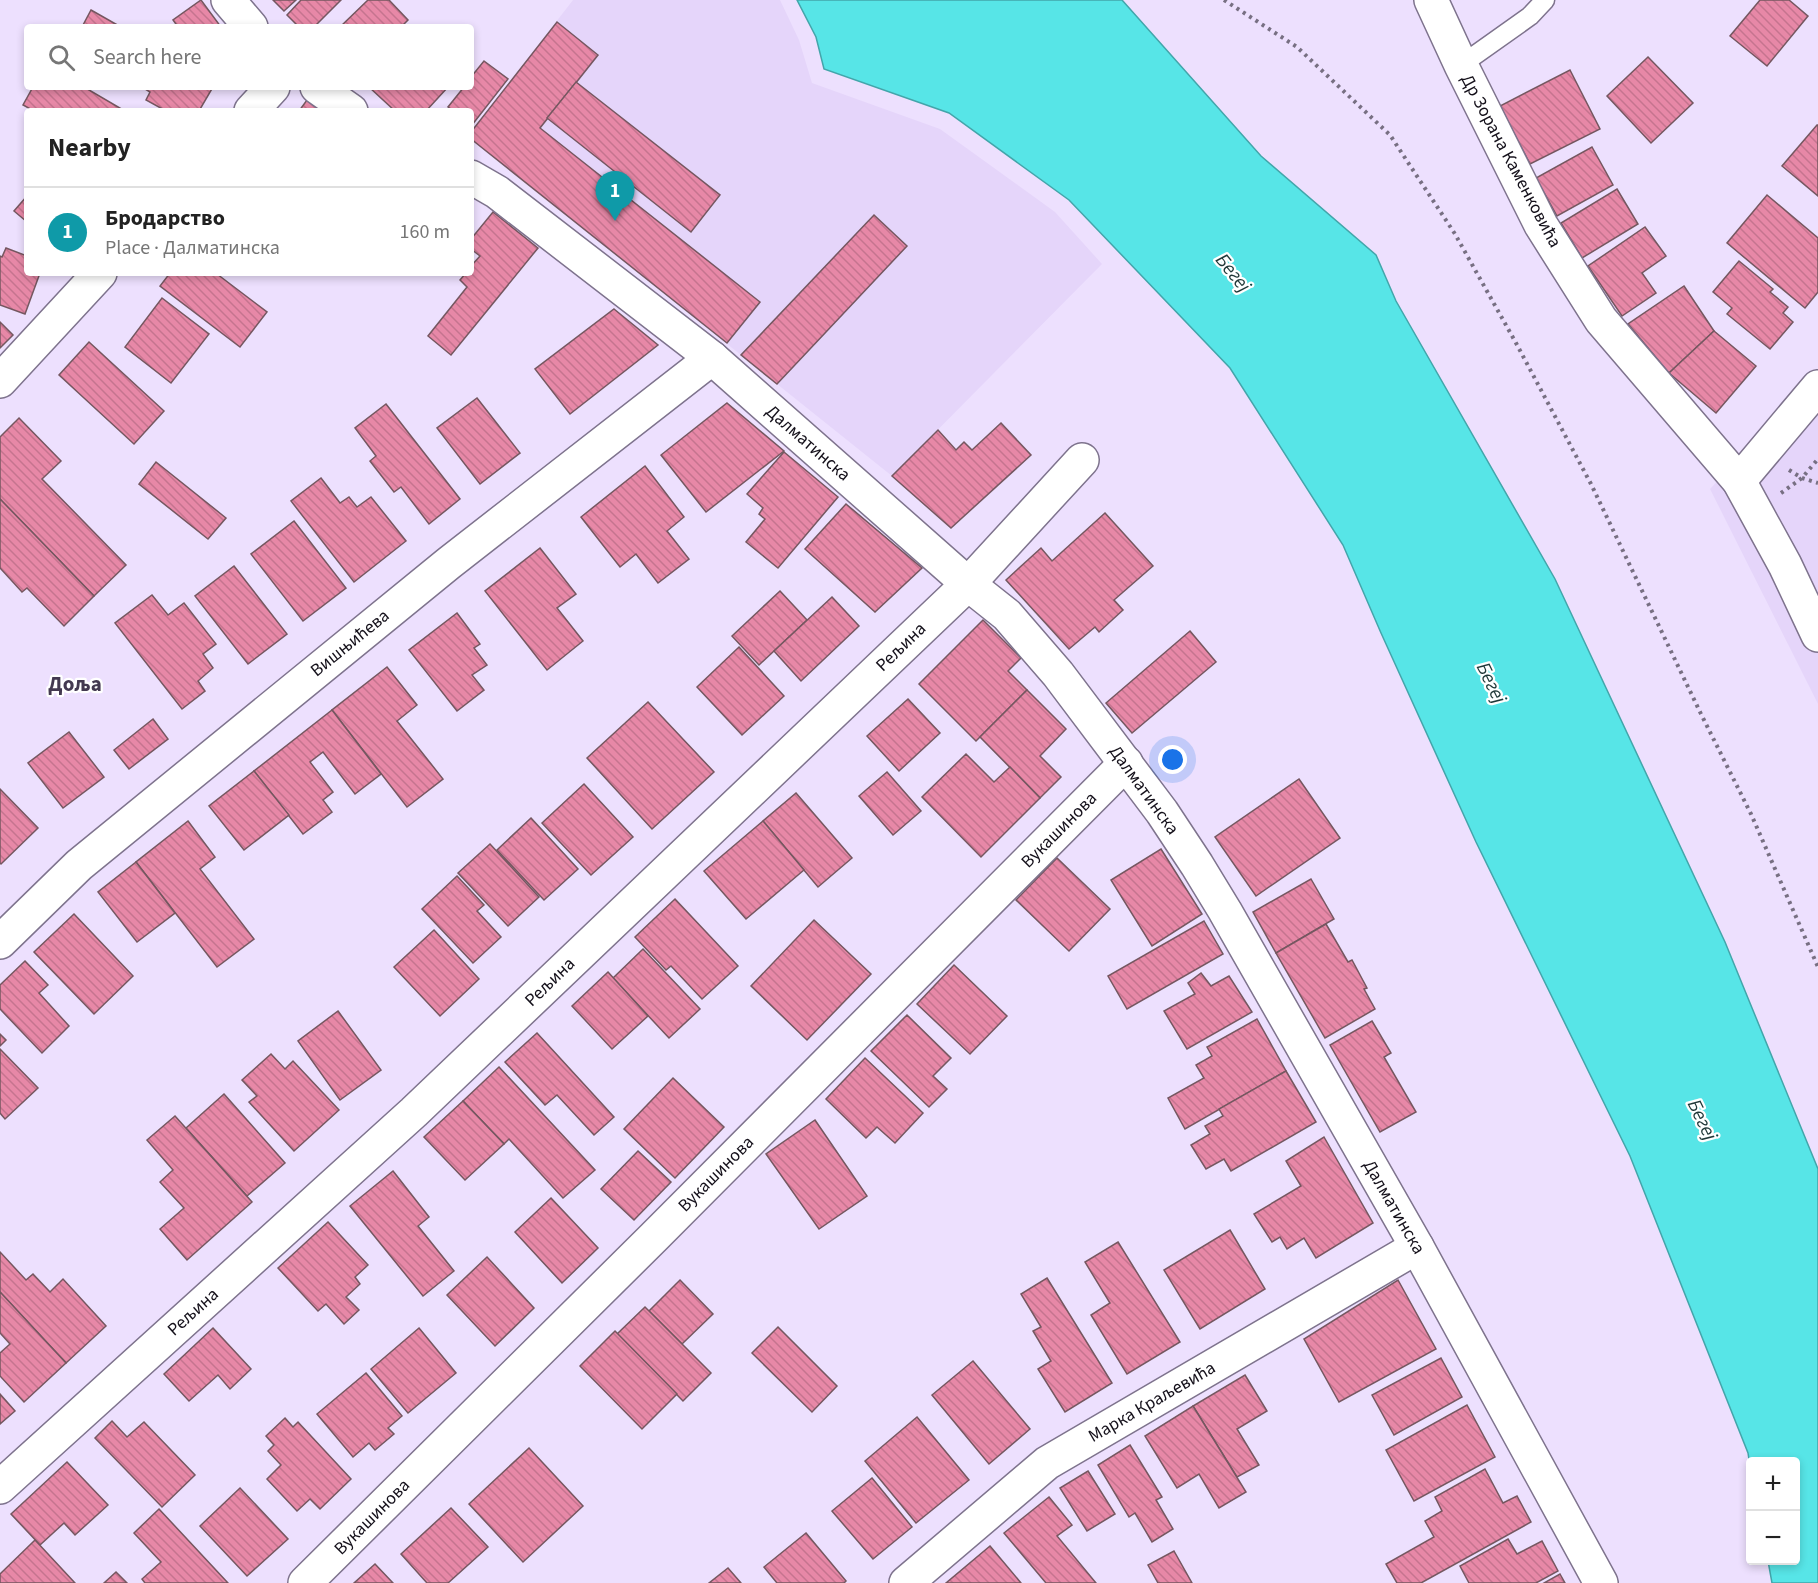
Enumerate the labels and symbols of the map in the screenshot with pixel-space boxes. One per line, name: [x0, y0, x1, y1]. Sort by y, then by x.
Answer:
street label: Др Зорана Каменковића: [1455, 70, 1567, 252]
pin: 1: [596, 172, 634, 221]
water label: Бегеј: [1209, 248, 1258, 299]
street label: Далматинска: [760, 399, 856, 487]
street label: Вишњићева: [305, 603, 395, 683]
street label: Рељина: [870, 617, 932, 677]
water label: Бегеј: [1469, 658, 1513, 709]
district label: Доља: [48, 669, 102, 699]
street label: Далматинска: [1103, 740, 1185, 840]
your location: [1158, 745, 1187, 774]
street label: Вукашинова: [1015, 786, 1103, 874]
street label: Рељина: [519, 952, 581, 1012]
water label: Бегеј: [1680, 1095, 1724, 1146]
street label: Вукашинова: [672, 1130, 760, 1218]
street label: Далматинска: [1357, 1155, 1431, 1259]
street label: Рељина: [162, 1282, 224, 1342]
street label: Марка Краљевића: [1084, 1355, 1220, 1449]
street label: Вукашинова: [328, 1473, 416, 1561]

